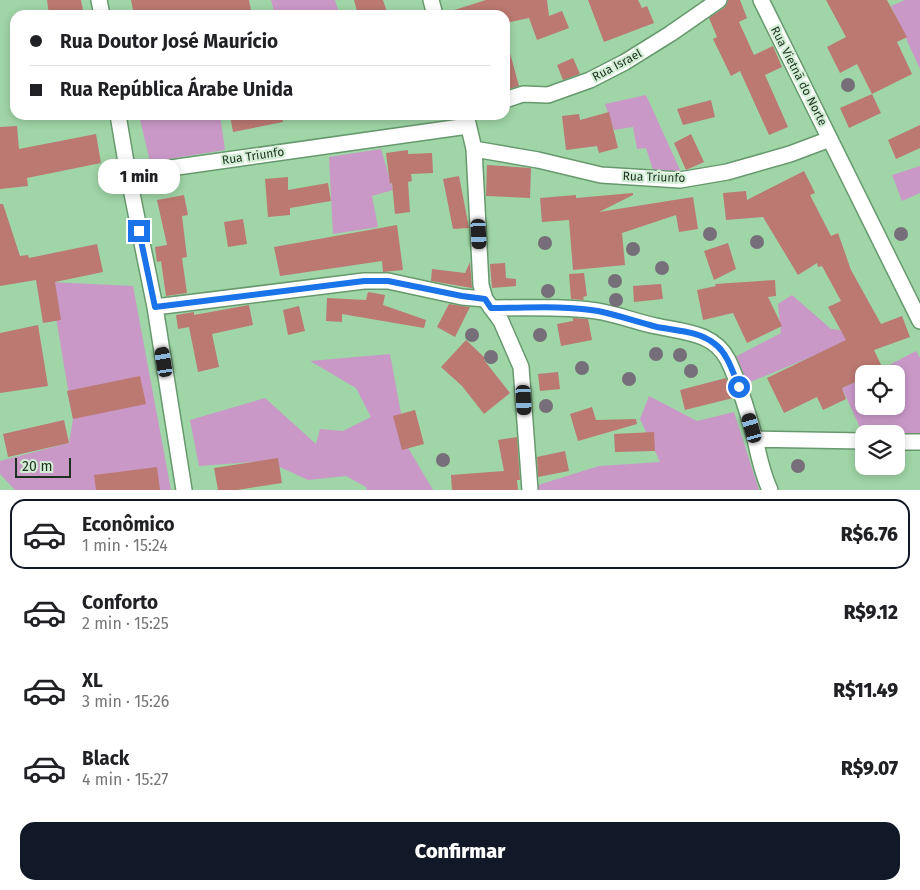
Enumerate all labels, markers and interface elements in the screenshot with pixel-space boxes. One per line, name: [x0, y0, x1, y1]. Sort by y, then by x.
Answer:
street label: Rua Vietnã do Norte: [768, 24, 830, 128]
text: Rua Doutor José Maurício: [60, 30, 278, 53]
street label: Rua Israel: [590, 46, 644, 84]
text: Rua República Árabe Unida: [60, 78, 293, 101]
street label: Rua Triunfo: [221, 145, 285, 167]
callout: 1 min: [98, 158, 180, 194]
text: 1 min: [120, 167, 158, 186]
street label: Rua Triunfo: [622, 169, 686, 185]
car: [470, 219, 487, 249]
route end: [128, 220, 150, 242]
car: [154, 346, 173, 378]
map controls: [855, 365, 905, 475]
button: locate: [855, 365, 905, 415]
route start: [728, 376, 750, 398]
car: [515, 385, 532, 415]
car: [740, 412, 763, 444]
button: layers: [855, 425, 905, 475]
scale bar: [15, 455, 71, 478]
text: 20 m: [22, 458, 52, 475]
icon: car: [22, 512, 67, 557]
text: Econômico: [82, 513, 175, 536]
text: R$6.76: [841, 523, 898, 546]
text: 1 min · 15:24: [82, 536, 168, 555]
icon: car: [22, 590, 67, 635]
text: Conforto: [82, 591, 158, 614]
text: R$9.12: [844, 601, 898, 624]
text: 2 min · 15:25: [82, 614, 169, 633]
icon: car: [22, 668, 67, 713]
text: XL: [82, 669, 103, 692]
text: R$11.49: [833, 679, 898, 702]
text: 3 min · 15:26: [82, 692, 169, 711]
icon: car: [22, 746, 67, 791]
text: Black: [82, 747, 129, 770]
text: R$9.07: [841, 757, 898, 780]
text: 4 min · 15:27: [82, 770, 168, 789]
button: Confirmar: [20, 822, 900, 880]

